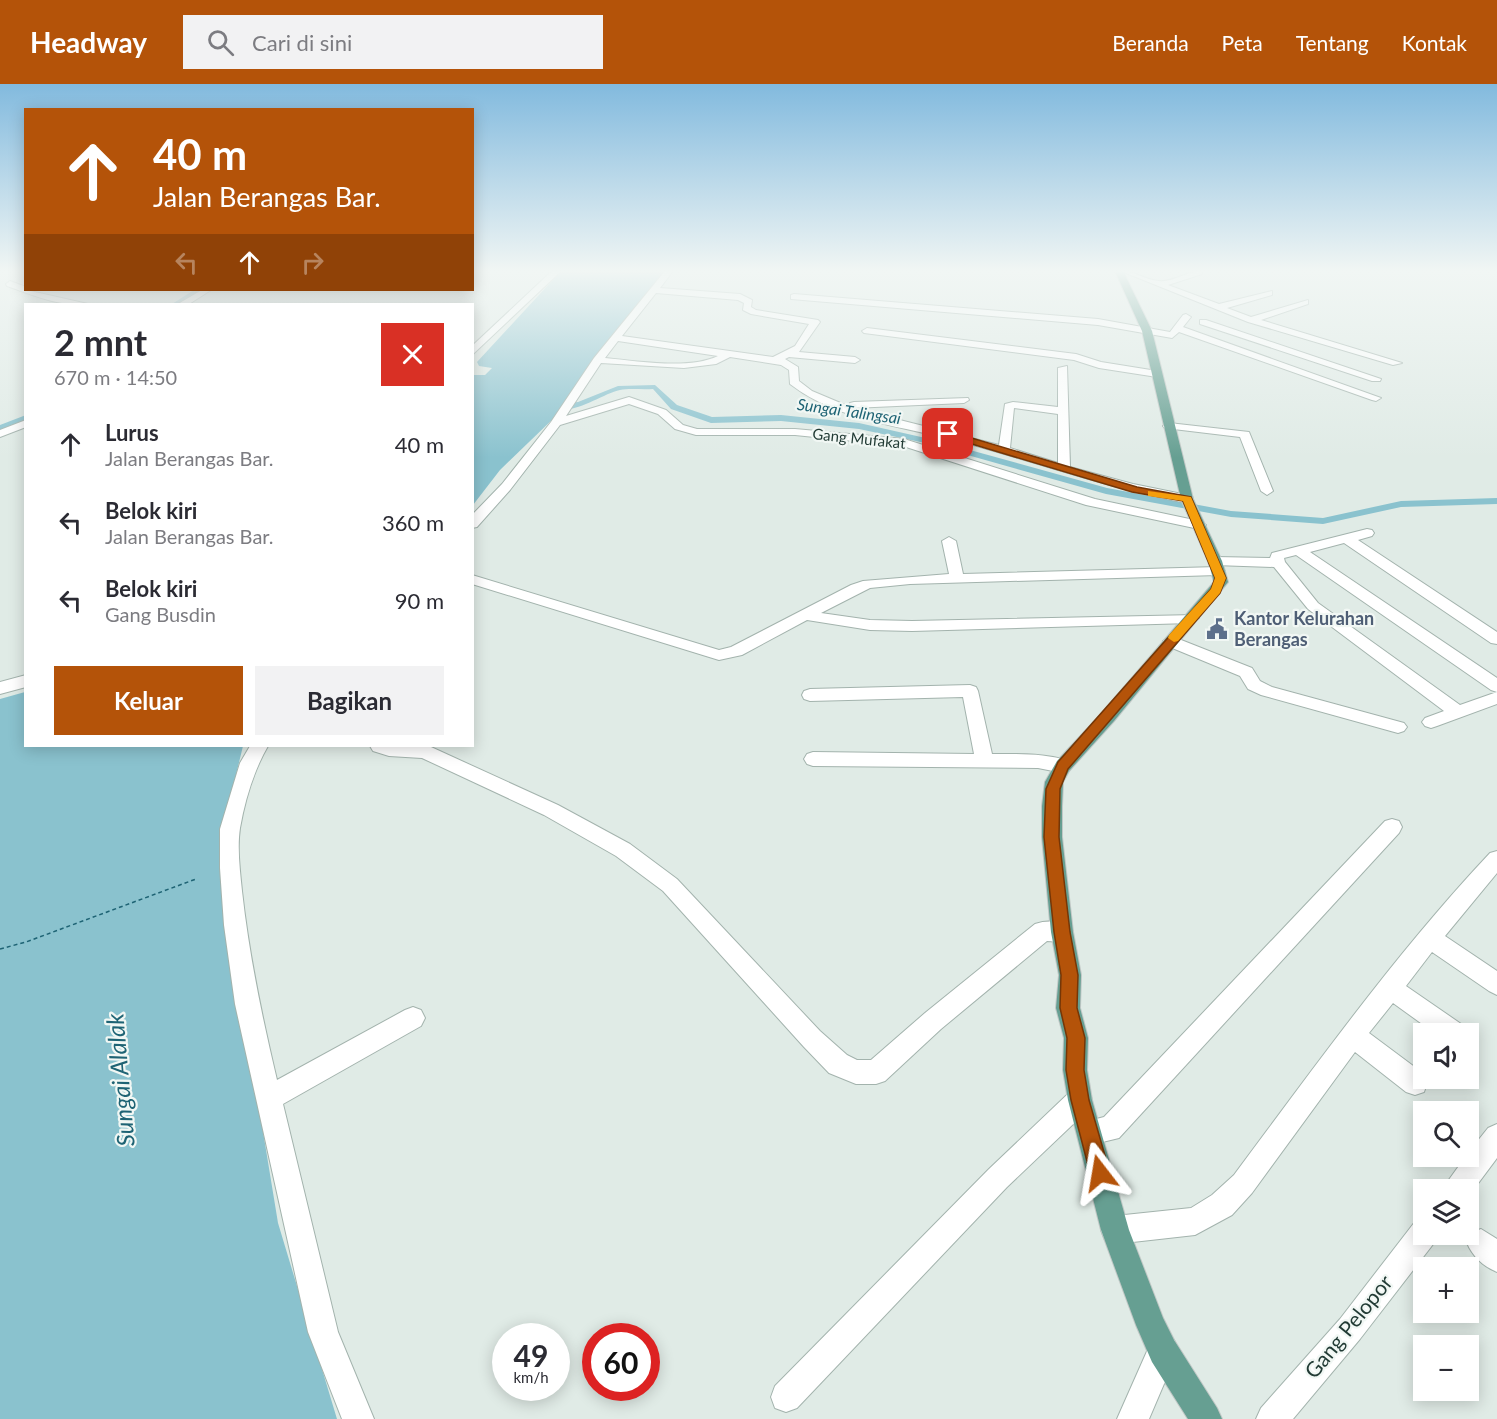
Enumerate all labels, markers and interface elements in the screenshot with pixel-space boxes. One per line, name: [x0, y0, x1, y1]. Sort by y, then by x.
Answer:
search box: [183, 15, 603, 69]
text: Headway: [30, 25, 147, 59]
icon: search: [204, 26, 237, 59]
text: Cari di sini: [252, 29, 352, 56]
text: Beranda: [1112, 30, 1189, 55]
text: Peta: [1222, 30, 1263, 55]
text: Tentang: [1296, 30, 1369, 55]
text: Kontak: [1402, 30, 1467, 55]
text: 40 m: [153, 129, 247, 179]
icon: ahead: [54, 132, 132, 210]
text: Jalan Berangas Bar.: [153, 180, 381, 213]
icon: left: [170, 246, 203, 279]
icon: ahead: [233, 246, 266, 279]
icon: right: [296, 246, 329, 279]
text: 2 mnt: [54, 320, 147, 364]
button: close: [381, 323, 444, 386]
text: 670 m · 14:50: [54, 365, 177, 389]
water label: Sungai Talingsai: [796, 394, 902, 427]
pin: [922, 408, 973, 459]
icon: arrive: [931, 417, 964, 450]
text: Lurus: [105, 419, 159, 446]
street label: Gang Mufakat: [812, 424, 907, 452]
icon: ahead: [54, 428, 87, 461]
text: 40 m: [395, 431, 444, 458]
text: Jalan Berangas Bar.: [105, 446, 274, 470]
text: Belok kiri: [105, 497, 197, 524]
icon: left: [54, 506, 87, 539]
text: 360 m: [382, 509, 444, 536]
text: Jalan Berangas Bar.: [105, 524, 274, 548]
text: Belok kiri: [105, 575, 197, 602]
icon: left: [54, 584, 87, 617]
text: 90 m: [395, 587, 444, 614]
text: Gang Busdin: [105, 602, 216, 626]
place label: Kantor Kelurahan Berangas: [1234, 607, 1374, 650]
public building icon: Kantor Kelurahan Berangas: [1205, 617, 1229, 641]
button: Keluar: [54, 666, 243, 735]
button: Bagikan: [255, 666, 444, 735]
water label: Sungai Alalak: [99, 1012, 140, 1148]
map controls: [1413, 1023, 1479, 1401]
button: sound: [1413, 1023, 1479, 1089]
button: search: [1413, 1101, 1479, 1167]
position arrow: [1068, 1141, 1132, 1205]
button: layers: [1413, 1179, 1479, 1245]
button: +: [1413, 1257, 1479, 1323]
street label: Gang Pelopor: [1299, 1269, 1397, 1383]
speed limit sign: 60: [582, 1323, 660, 1401]
button: −: [1413, 1335, 1479, 1401]
text: 49: [514, 1337, 548, 1373]
text: km/h: [513, 1368, 549, 1386]

